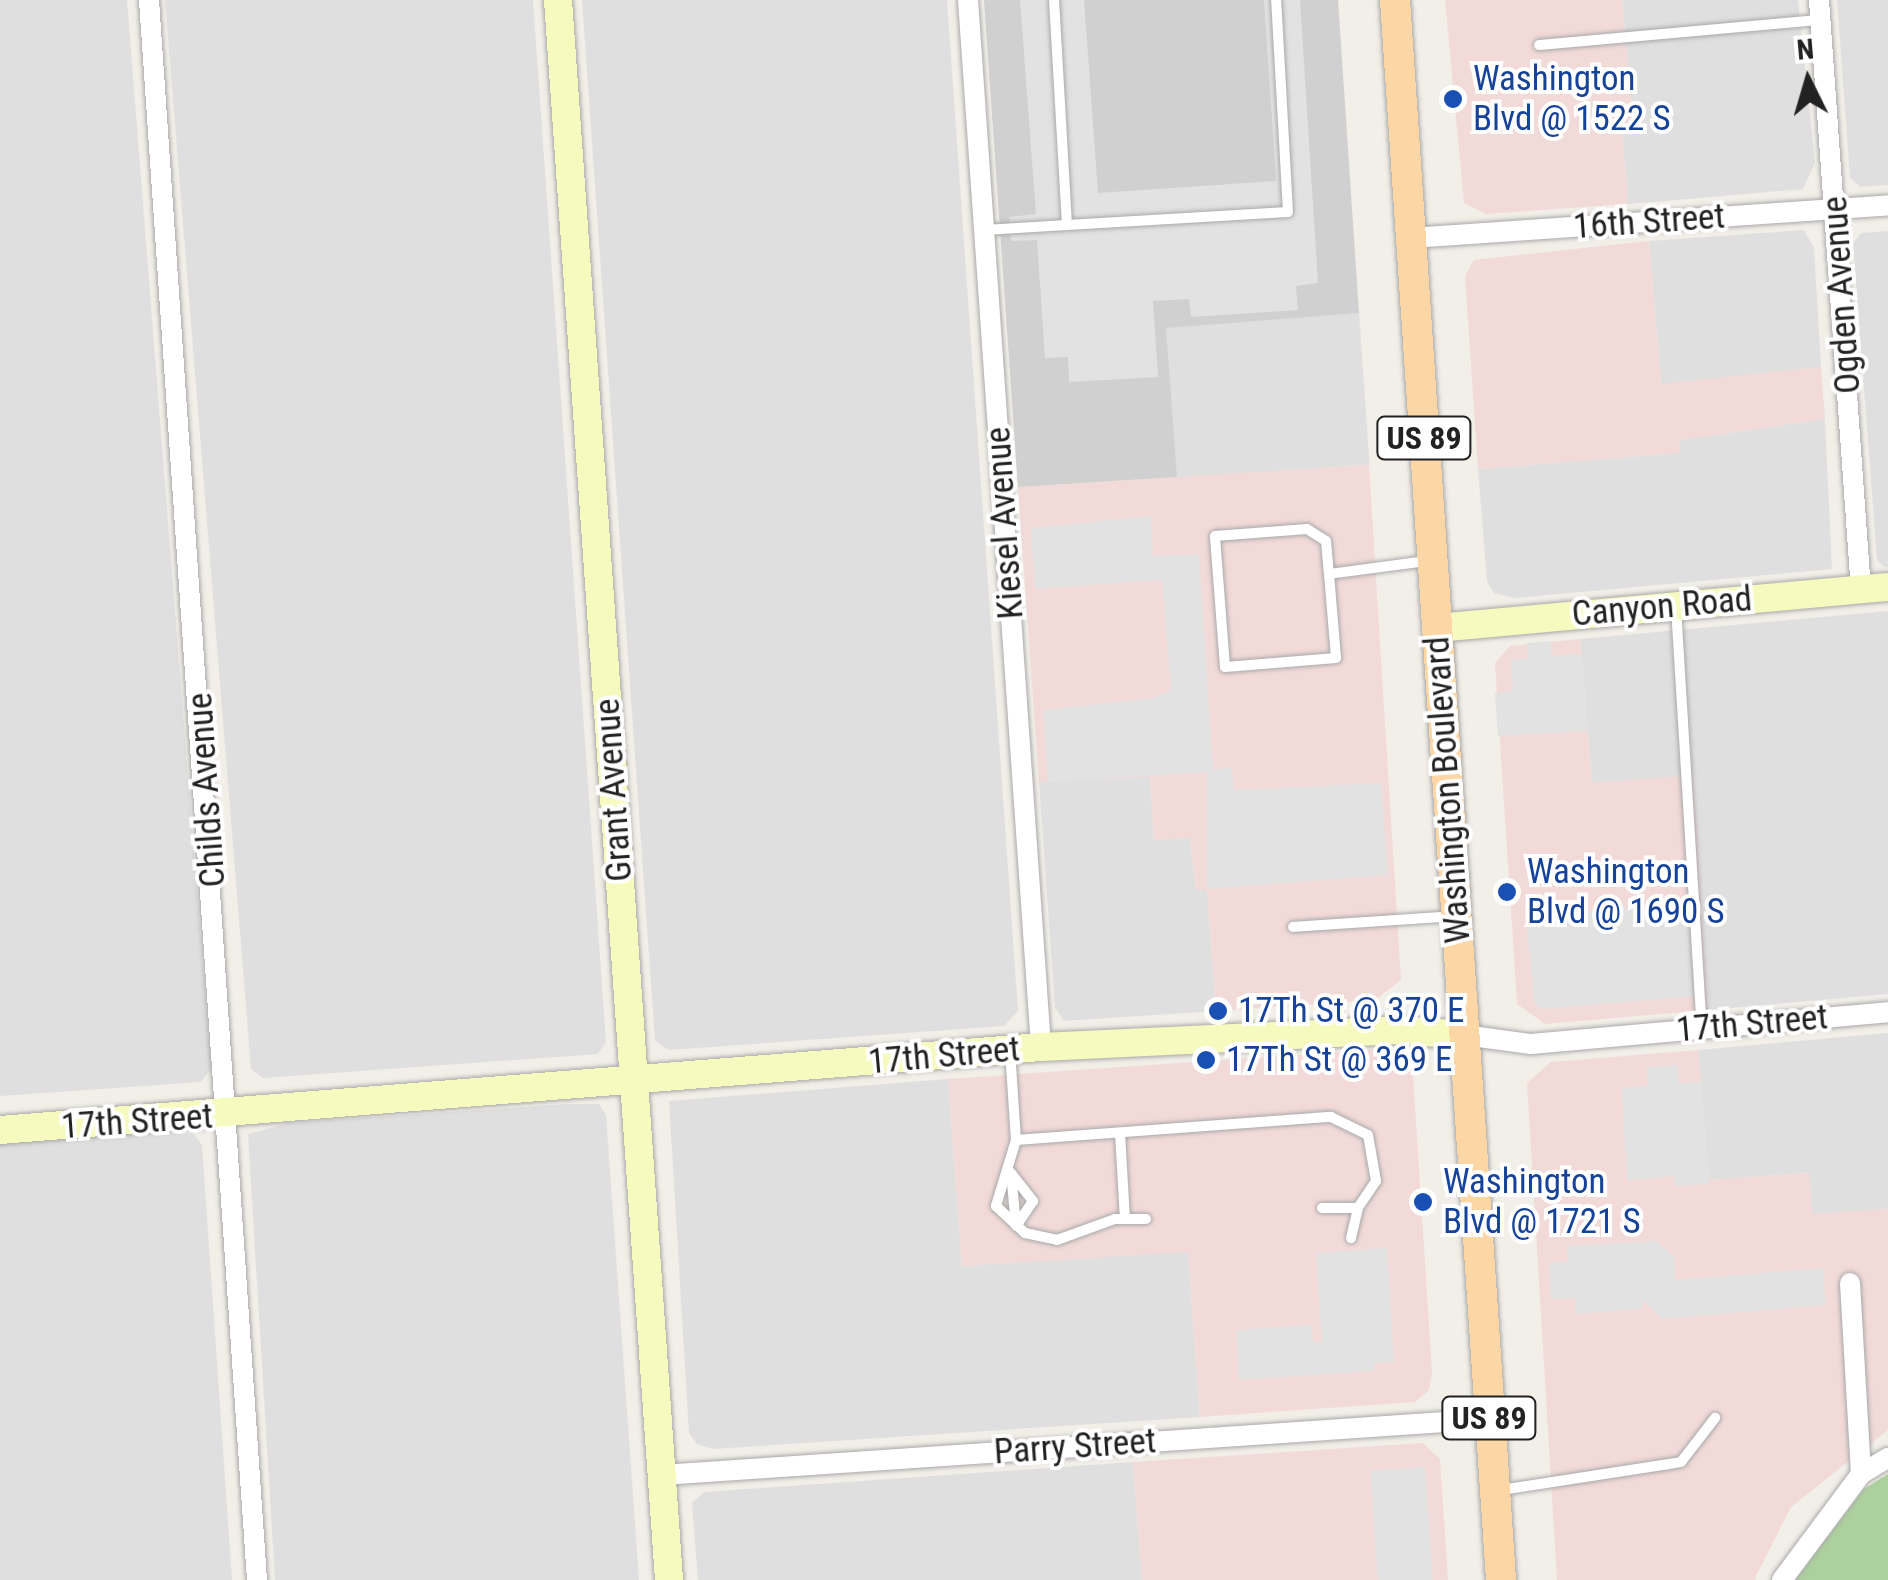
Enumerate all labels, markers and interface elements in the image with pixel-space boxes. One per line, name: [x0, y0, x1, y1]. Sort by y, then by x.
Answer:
north arrow: [1758, 30, 1858, 130]
text: N: [1795, 32, 1815, 67]
place label: Washington Blvd @ 1522 S: [1473, 58, 1671, 140]
marker: Washington Blvd @ 1522 S: [1442, 88, 1464, 110]
street label: Ogden Avenue: [1814, 195, 1870, 395]
street label: 16th Street: [1572, 196, 1726, 248]
road number: US 89: [1374, 411, 1474, 465]
street label: Kiesel Avenue: [977, 425, 1033, 621]
street label: Canyon Road: [1570, 578, 1754, 636]
street label: Washington Boulevard: [1416, 635, 1480, 945]
street label: Childs Avenue: [179, 691, 235, 889]
street label: Grant Avenue: [587, 697, 641, 883]
place label: Washington Blvd @ 1690 S: [1527, 851, 1725, 933]
marker: Washington Blvd @ 1690 S: [1496, 881, 1518, 903]
place label: 17Th St @ 370 E: [1238, 990, 1464, 1032]
street label: 17th Street: [1675, 996, 1829, 1052]
marker: 17Th St @ 370 E: [1207, 1000, 1229, 1022]
street label: 17th Street: [867, 1028, 1021, 1084]
place label: 17Th St @ 369 E: [1226, 1039, 1452, 1081]
marker: 17Th St @ 369 E: [1195, 1049, 1217, 1071]
street label: 17th Street: [60, 1096, 214, 1148]
place label: Washington Blvd @ 1721 S: [1443, 1161, 1641, 1243]
marker: Washington Blvd @ 1721 S: [1412, 1191, 1434, 1213]
road number: US 89: [1439, 1391, 1539, 1445]
street label: Parry Street: [993, 1420, 1157, 1474]

